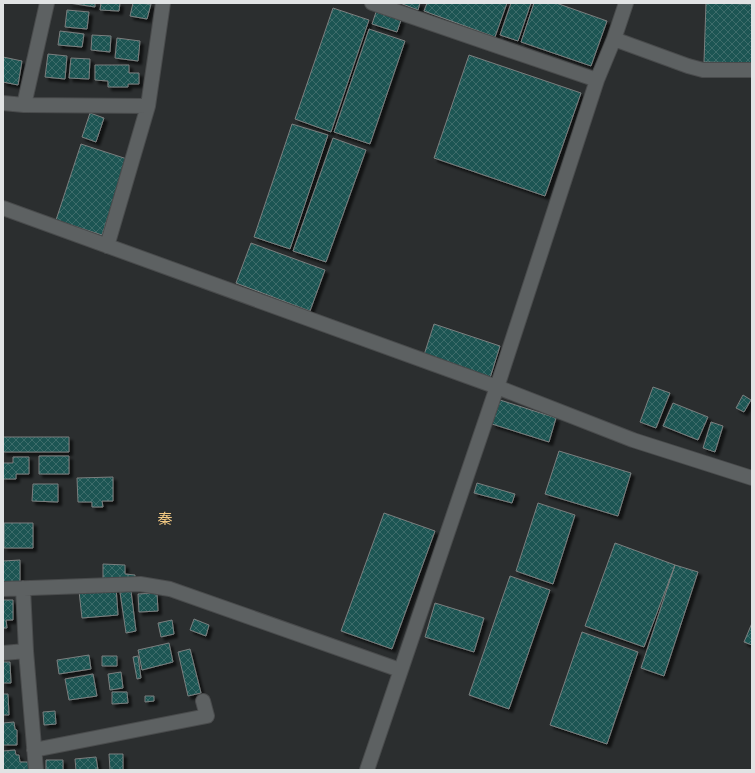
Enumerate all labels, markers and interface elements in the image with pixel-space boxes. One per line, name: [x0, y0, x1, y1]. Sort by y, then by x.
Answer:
district label: 秦: [157, 508, 173, 529]

